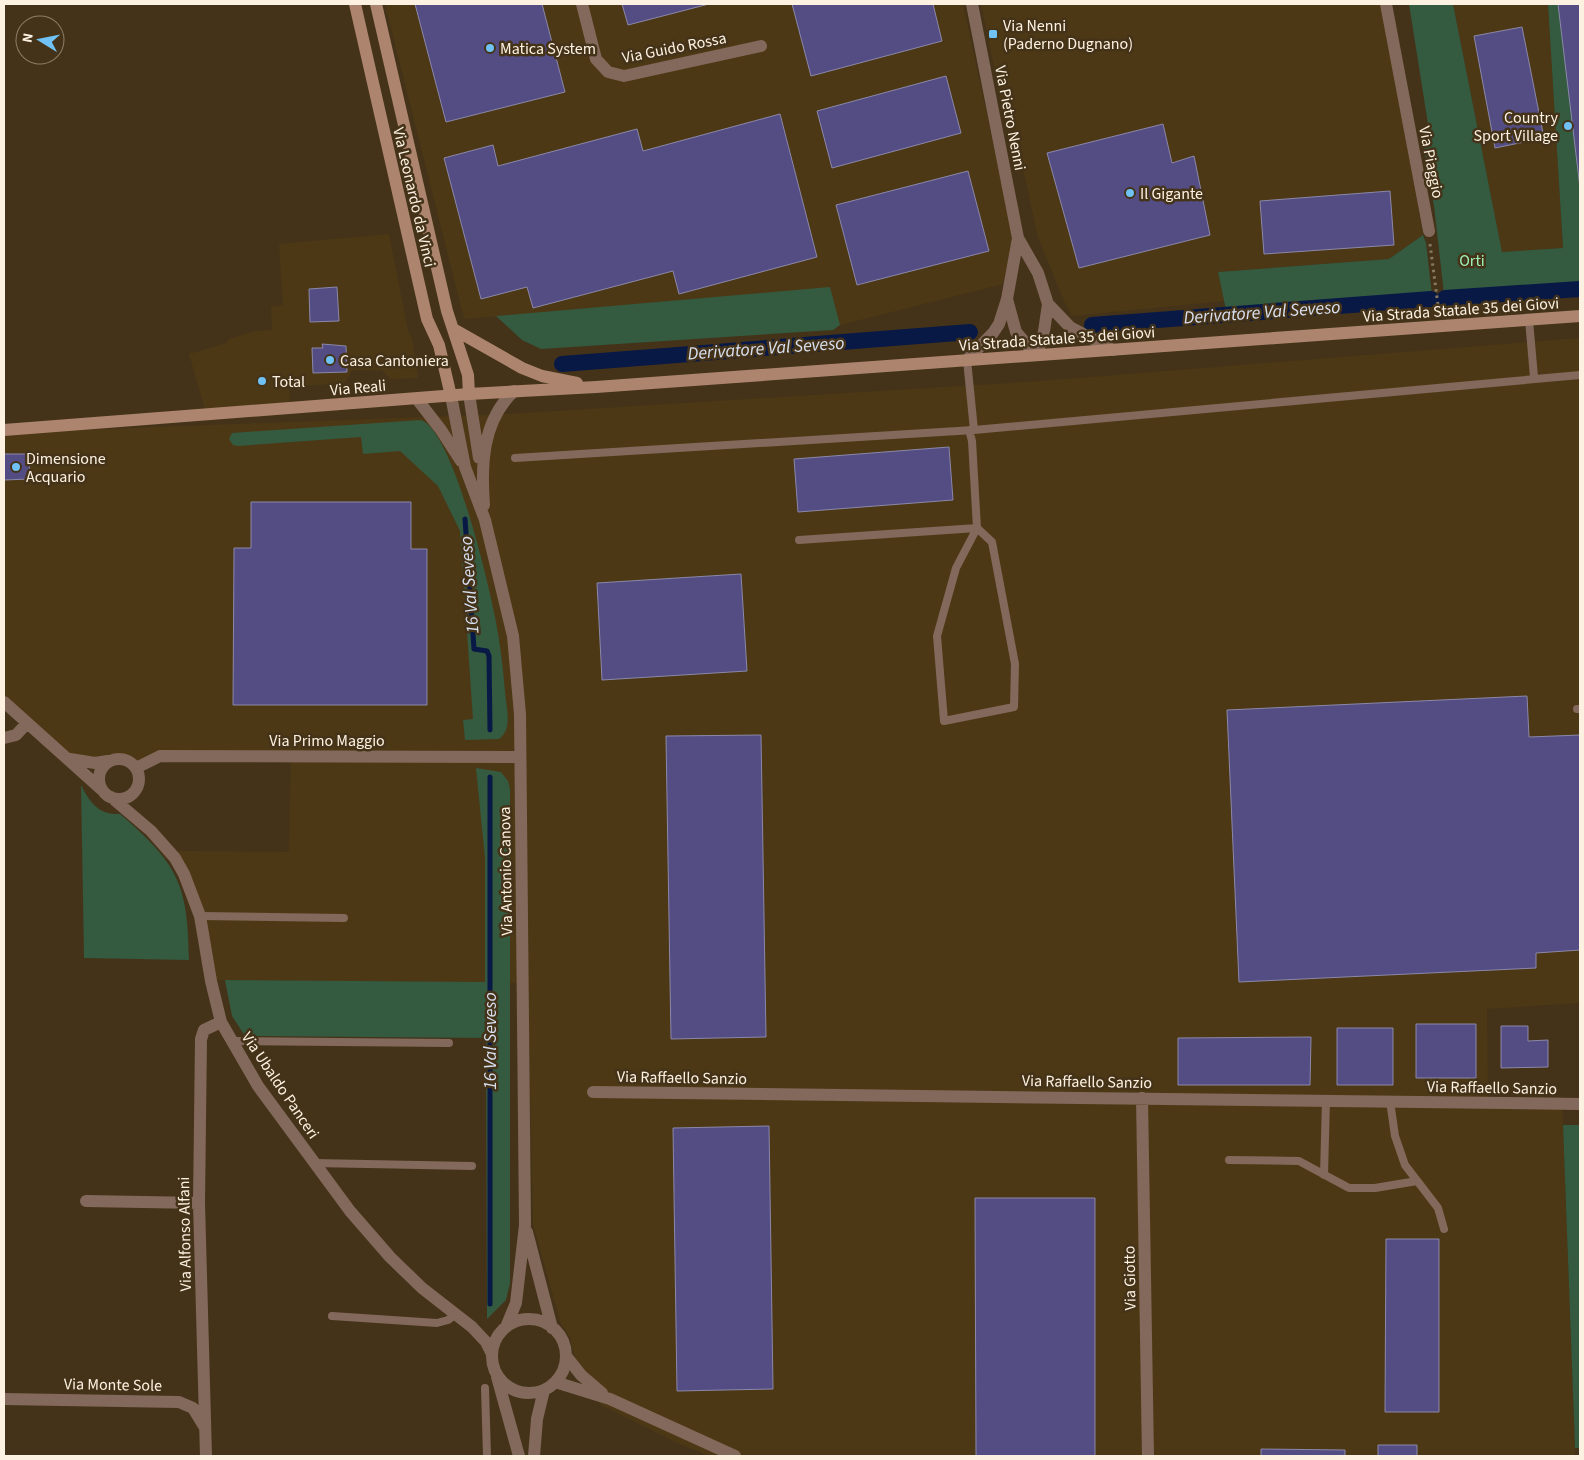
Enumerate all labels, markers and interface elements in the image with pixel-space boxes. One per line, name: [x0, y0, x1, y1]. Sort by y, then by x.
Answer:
north arrow: [15, 15, 65, 65]
place label: Via Nenni (Paderno Dugnano): [1003, 15, 1133, 55]
street label: Via Guido Rossa: [620, 27, 728, 69]
marker: Via Nenni (Paderno Dugnano): [987, 28, 999, 40]
text: N: [18, 32, 39, 44]
place label: Matica System: [500, 38, 596, 60]
marker: Matica System: [484, 42, 496, 54]
street label: Via Pietro Nenni: [989, 64, 1031, 173]
place label: Country Sport Village: [1474, 107, 1559, 147]
marker: Country Sport Village: [1562, 120, 1574, 132]
street label: Via Piaggio: [1413, 124, 1449, 200]
street label: Via Leonardo da Vinci: [387, 125, 441, 269]
place label: Il Gigante: [1140, 183, 1203, 205]
marker: Il Gigante: [1124, 187, 1136, 199]
park label: Orti: [1459, 250, 1485, 272]
street label: Via Strada Statale 35 dei Giovi: [1362, 292, 1560, 328]
water label: Derivatore Val Seveso: [1183, 295, 1341, 330]
street label: Via Strada Statale 35 dei Giovi: [958, 321, 1156, 357]
water label: Derivatore Val Seveso: [687, 331, 845, 366]
place label: Casa Cantoniera: [340, 350, 449, 372]
marker: Casa Cantoniera: [324, 354, 336, 366]
place label: Total: [272, 371, 305, 393]
marker: Total: [256, 375, 268, 387]
street label: Via Reali: [329, 375, 387, 401]
place label: Dimensione Acquario: [26, 448, 106, 488]
marker: Dimensione Acquario: [10, 461, 22, 473]
water label: 16 Val Seveso: [454, 535, 485, 635]
street label: Via Primo Maggio: [269, 730, 385, 752]
street label: Via Antonio Canova: [494, 806, 518, 936]
water label: 16 Val Seveso: [478, 992, 503, 1090]
street label: Via Ubaldo Panceri: [236, 1028, 324, 1143]
street label: Via Raffaello Sanzio: [617, 1066, 747, 1090]
street label: Via Raffaello Sanzio: [1022, 1070, 1152, 1094]
street label: Via Raffaello Sanzio: [1427, 1076, 1557, 1100]
street label: Via Alfonso Alfani: [173, 1177, 197, 1291]
street label: Via Giotto: [1118, 1245, 1142, 1310]
street label: Via Monte Sole: [64, 1373, 162, 1397]

